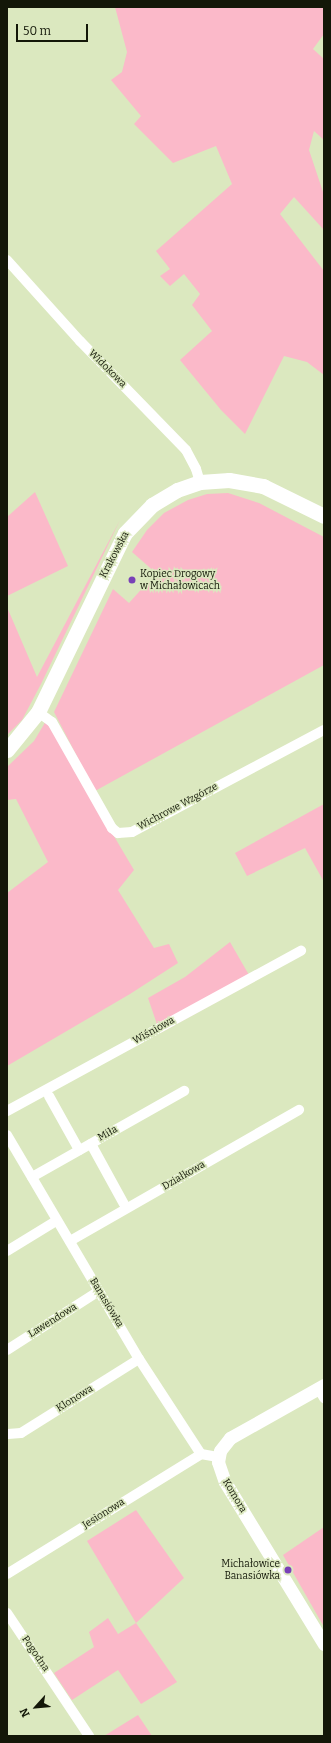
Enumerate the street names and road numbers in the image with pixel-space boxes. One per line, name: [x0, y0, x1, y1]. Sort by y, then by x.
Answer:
street label: Widokowa: [86, 348, 128, 390]
street label: Krakowska: [98, 530, 132, 580]
street label: Wichrowe Wzgórze: [136, 781, 220, 833]
street label: Wiśniowa: [131, 1015, 177, 1047]
street label: Miła: [96, 1124, 120, 1144]
street label: Działkowa: [160, 1159, 208, 1193]
street label: Banasiówka: [87, 1276, 125, 1330]
street label: Lawendowa: [27, 1301, 79, 1341]
street label: Klonowa: [54, 1383, 96, 1415]
street label: Komora: [219, 1477, 249, 1515]
street label: Jesionowa: [81, 1496, 127, 1532]
street label: Pogodna: [19, 1634, 51, 1674]

